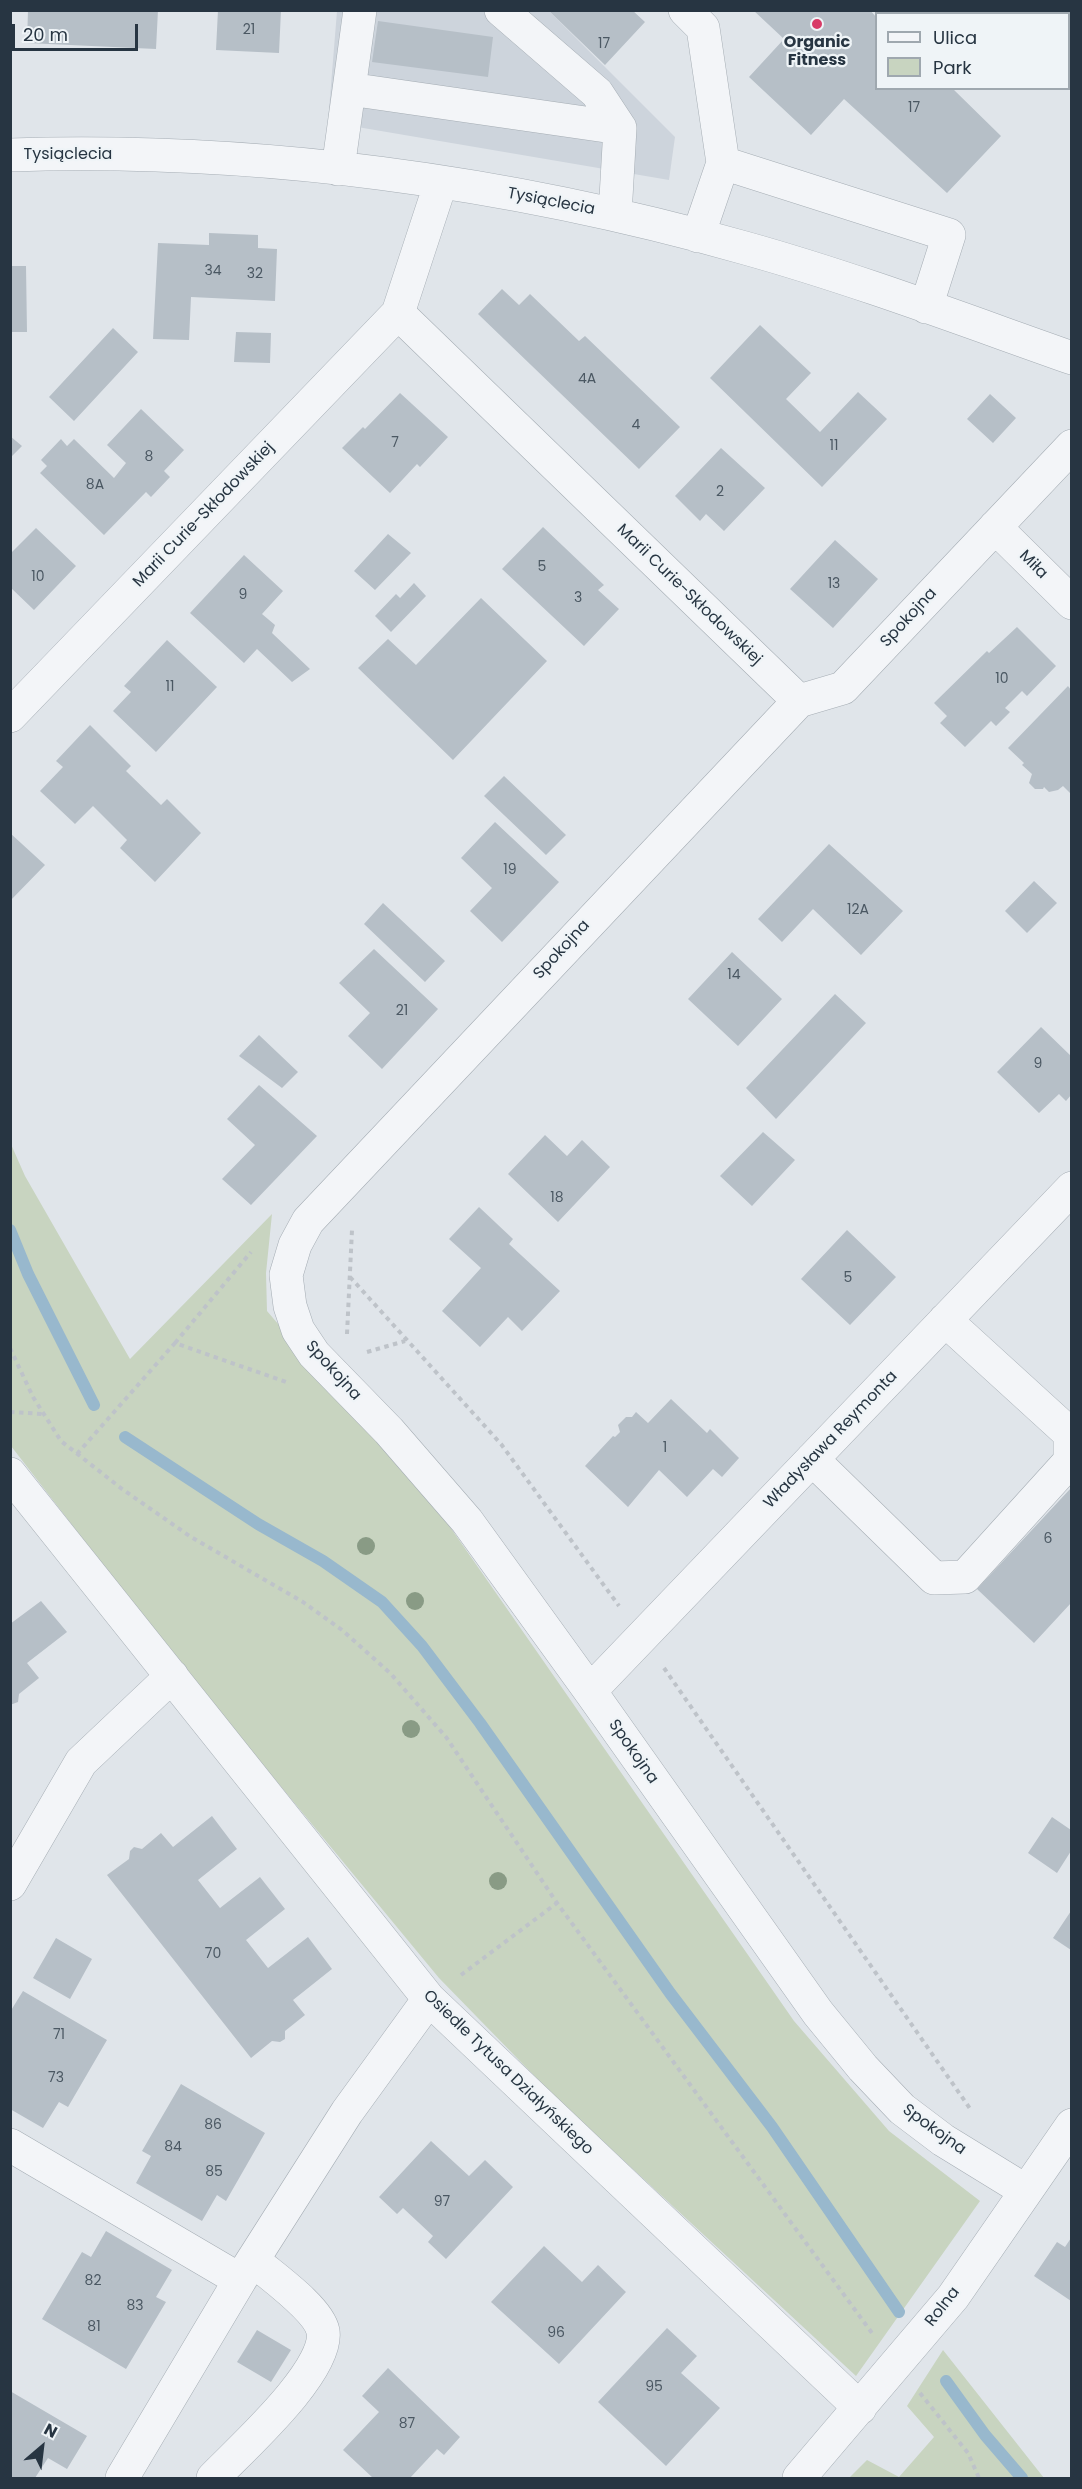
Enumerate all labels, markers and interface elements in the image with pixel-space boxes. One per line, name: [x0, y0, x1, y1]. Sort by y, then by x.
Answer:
scale bar: [15, 12, 141, 50]
legend: [875, 12, 1070, 90]
marker: Organic Fitness: [810, 17, 824, 31]
text: 20 m: [23, 22, 68, 47]
house number: 21: [243, 22, 255, 38]
text: Ulica: [933, 25, 977, 50]
place label: Organic Fitness: [784, 33, 850, 71]
house number: 17: [598, 36, 610, 52]
text: Park: [933, 55, 972, 80]
house number: 17: [908, 100, 920, 116]
street label: Tysiąclecia: [24, 145, 112, 165]
street label: Tysiąclecia: [506, 184, 596, 220]
house number: 34: [204, 263, 222, 279]
house number: 32: [247, 266, 263, 282]
house number: 4A: [578, 371, 596, 387]
house number: 4: [632, 417, 640, 433]
house number: 7: [391, 435, 399, 451]
street label: Marii Curie-Skłodowskiej: [130, 438, 278, 592]
house number: 11: [830, 438, 838, 454]
house number: 8: [145, 449, 153, 465]
house number: 8A: [86, 477, 104, 493]
house number: 2: [716, 484, 724, 500]
street label: Marii Curie-Skłodowskiej: [612, 521, 766, 669]
street label: Miła: [1015, 547, 1051, 583]
house number: 5: [538, 559, 546, 575]
house number: 10: [31, 569, 45, 585]
house number: 13: [828, 576, 840, 592]
street label: Spokojna: [877, 584, 941, 652]
house number: 9: [239, 587, 247, 603]
house number: 3: [574, 590, 582, 606]
house number: 10: [995, 671, 1009, 687]
house number: 11: [166, 679, 174, 695]
house number: 19: [503, 862, 517, 878]
house number: 12A: [847, 902, 869, 918]
street label: Spokojna: [530, 916, 594, 984]
house number: 14: [727, 967, 741, 983]
house number: 21: [396, 1003, 408, 1019]
house number: 9: [1034, 1056, 1042, 1072]
house number: 18: [550, 1190, 564, 1206]
house number: 5: [844, 1270, 852, 1286]
street label: Spokojna: [301, 1337, 365, 1405]
street label: Władysława Reymonta: [760, 1367, 902, 1513]
house number: 1: [663, 1440, 667, 1456]
house number: 6: [1044, 1531, 1052, 1547]
street label: Spokojna: [604, 1716, 662, 1788]
house number: 70: [205, 1946, 221, 1962]
street label: Osiedle Tytusa Działyńskiego: [419, 1987, 597, 2159]
house number: 71: [53, 2027, 65, 2043]
house number: 73: [48, 2070, 64, 2086]
street label: Spokojna: [898, 2100, 970, 2160]
house number: 86: [204, 2117, 222, 2133]
house number: 84: [164, 2139, 182, 2155]
house number: 85: [205, 2164, 223, 2180]
house number: 97: [434, 2194, 450, 2210]
house number: 82: [85, 2273, 101, 2289]
street label: Rolna: [922, 2283, 964, 2331]
house number: 83: [126, 2298, 144, 2314]
house number: 81: [87, 2319, 101, 2335]
house number: 96: [547, 2325, 565, 2341]
house number: 95: [645, 2379, 663, 2395]
house number: 87: [399, 2416, 415, 2432]
north arrow: [12, 2417, 72, 2477]
text: N: [40, 2418, 61, 2444]

